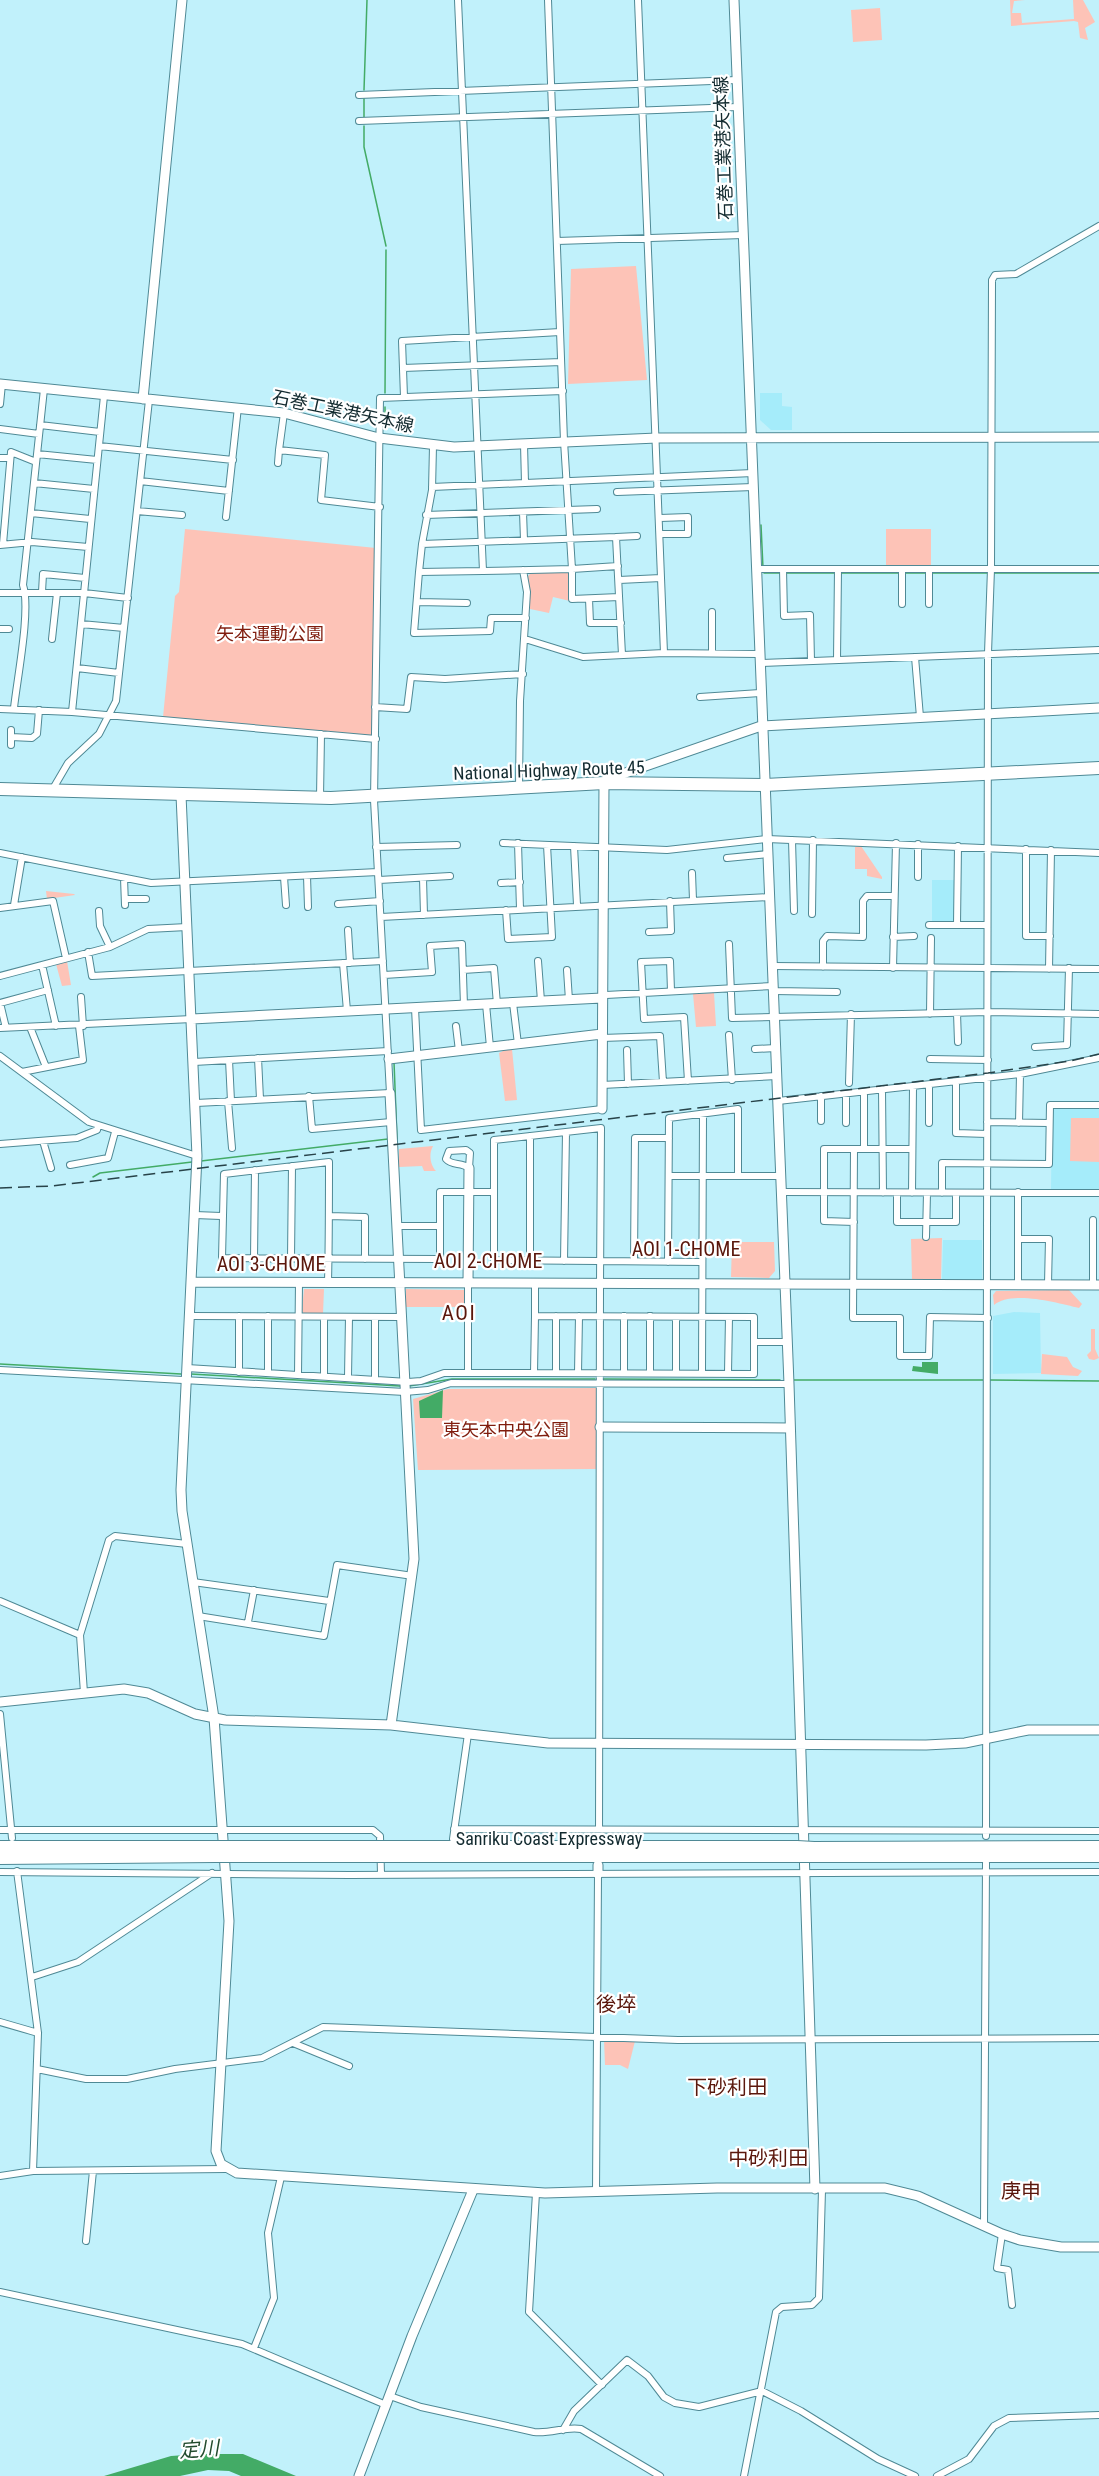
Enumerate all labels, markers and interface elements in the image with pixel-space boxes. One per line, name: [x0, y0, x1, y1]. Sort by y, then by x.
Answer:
street label: 石巻工業港矢本線: [710, 76, 736, 220]
street label: 石巻工業港矢本線: [270, 386, 416, 436]
park label: 矢本運動公園: [216, 623, 324, 644]
street label: National Highway Route 45: [453, 756, 645, 784]
district label: AOI 1-CHOME: [632, 1237, 740, 1261]
district label: AOI 2-CHOME: [434, 1249, 542, 1273]
district label: AOI 3-CHOME: [217, 1252, 325, 1276]
district label: AOI: [442, 1301, 476, 1325]
park label: 東矢本中央公園: [443, 1419, 569, 1440]
street label: Sanriku Coast Expressway: [456, 1828, 643, 1849]
district label: 後埣: [596, 1992, 636, 2016]
district label: 下砂利田: [687, 2075, 767, 2099]
district label: 中砂利田: [728, 2146, 808, 2170]
district label: 庚申: [1001, 2179, 1041, 2203]
water label: 定川: [178, 2435, 222, 2462]

